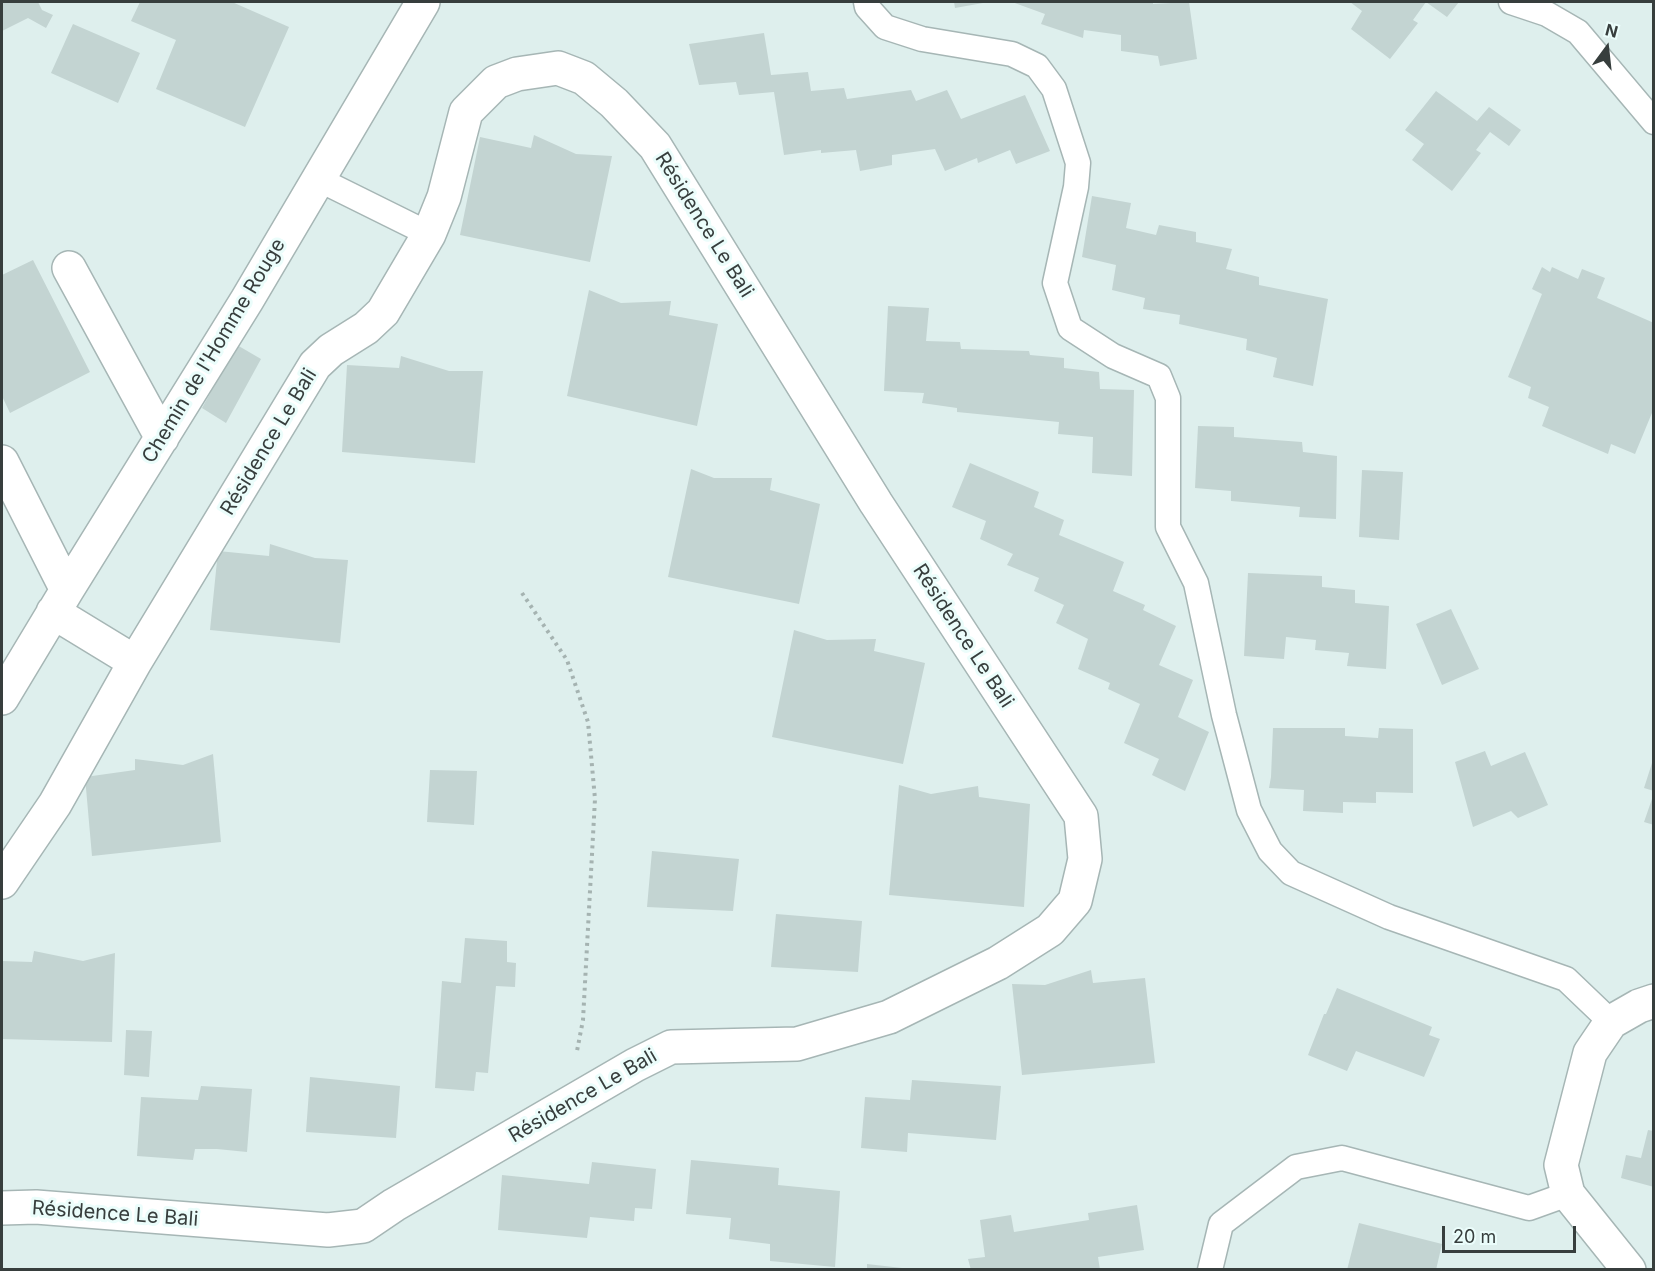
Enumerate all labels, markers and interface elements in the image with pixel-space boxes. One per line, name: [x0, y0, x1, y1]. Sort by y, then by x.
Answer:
north arrow: [1577, 18, 1637, 78]
text: N: [1603, 19, 1620, 42]
street label: Résidence Le Bali: [650, 148, 758, 302]
street label: Chemin de l'Homme Rouge: [137, 234, 291, 468]
street label: Résidence Le Bali: [216, 364, 322, 520]
street label: Résidence Le Bali: [908, 560, 1018, 712]
street label: Résidence Le Bali: [505, 1044, 661, 1148]
street label: Résidence Le Bali: [31, 1196, 199, 1232]
scale bar: [1445, 1214, 1578, 1252]
text: 20 m: [1453, 1226, 1496, 1247]

